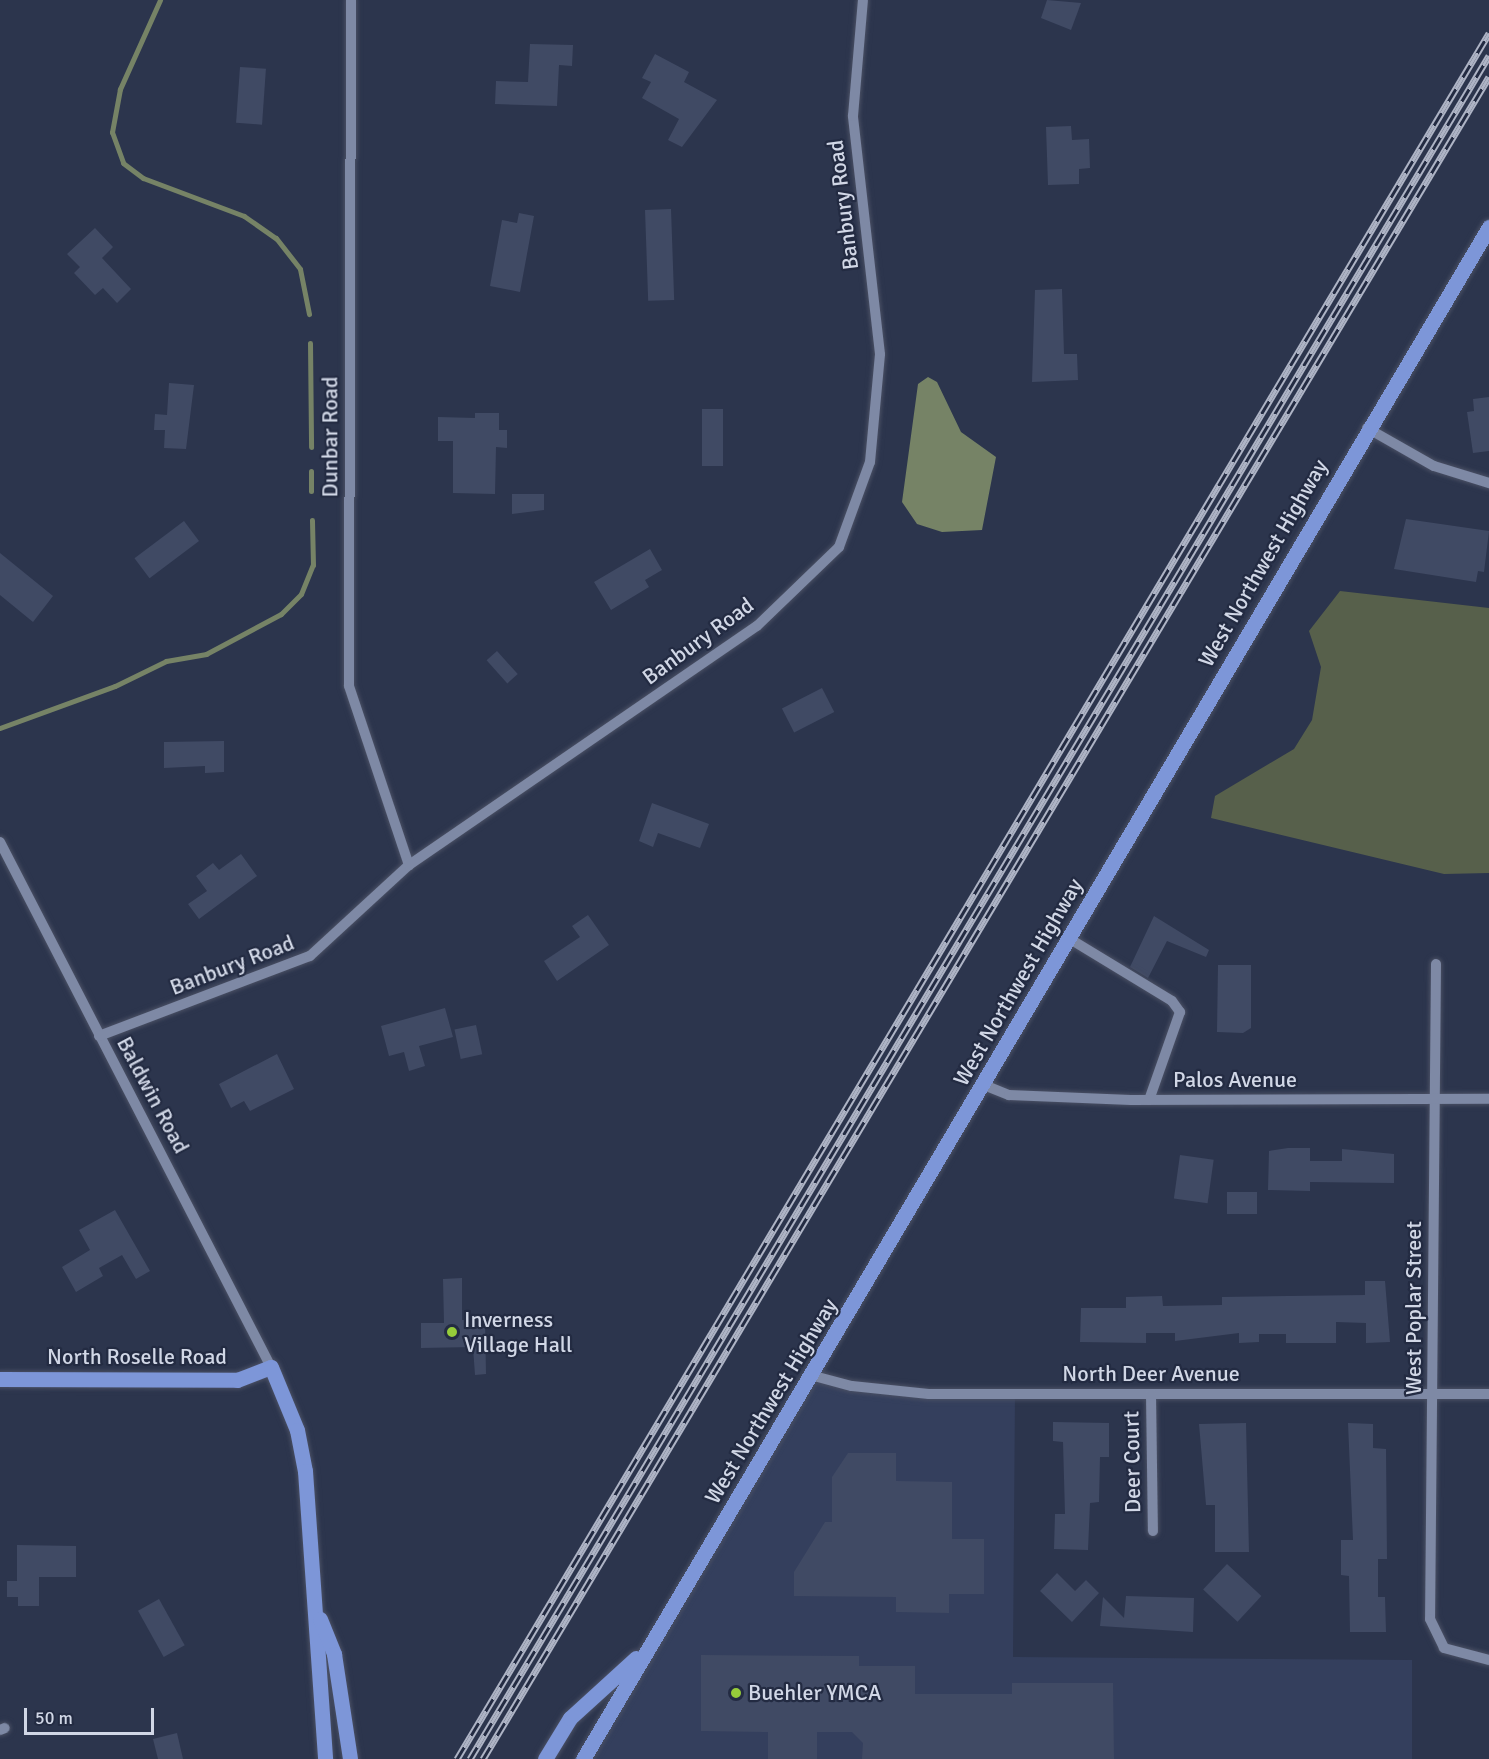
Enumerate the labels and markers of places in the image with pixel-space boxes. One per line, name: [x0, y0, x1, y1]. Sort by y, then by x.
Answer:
place label: Inverness Village Hall: [464, 1306, 573, 1358]
marker: Inverness Village Hall: [445, 1325, 459, 1339]
place label: Buehler YMCA: [748, 1680, 881, 1706]
marker: Buehler YMCA: [729, 1686, 743, 1700]

